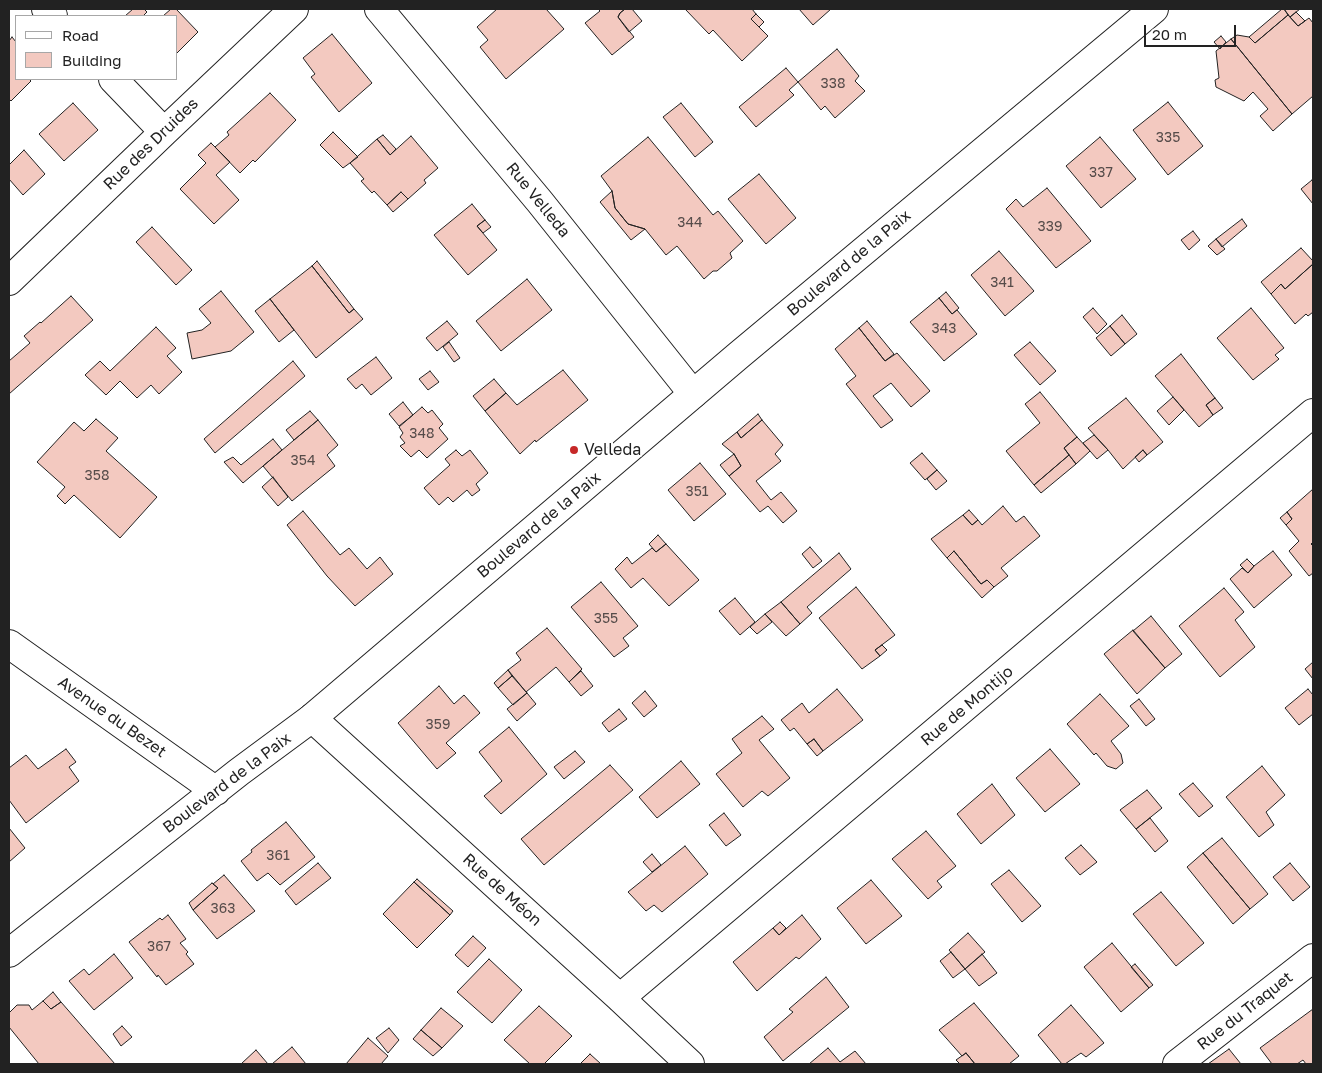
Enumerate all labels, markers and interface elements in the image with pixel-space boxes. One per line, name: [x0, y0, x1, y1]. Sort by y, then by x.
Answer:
legend: [15, 15, 178, 80]
scale bar: [1147, 15, 1240, 47]
text: 20 m: [1152, 25, 1187, 43]
text: Road: [62, 26, 99, 44]
text: Building: [62, 51, 122, 69]
house number: 338: [821, 76, 845, 92]
street label: Rue des Druides: [100, 94, 202, 194]
house number: 335: [1156, 130, 1180, 146]
street label: Rue Velleda: [502, 159, 574, 241]
house number: 337: [1089, 165, 1113, 181]
street label: Boulevard de la Paix: [783, 206, 915, 320]
house number: 344: [677, 215, 703, 231]
house number: 339: [1038, 219, 1062, 235]
house number: 341: [990, 275, 1014, 291]
house number: 343: [932, 321, 956, 337]
house number: 348: [409, 426, 435, 442]
place label: Velleda: [584, 440, 641, 460]
marker: Velleda: [568, 444, 580, 456]
house number: 354: [291, 453, 315, 469]
house number: 358: [85, 468, 109, 484]
street label: Boulevard de la Paix: [473, 468, 605, 582]
house number: 351: [685, 484, 709, 500]
house number: 355: [594, 611, 618, 627]
street label: Rue de Montijo: [917, 662, 1017, 750]
street label: Avenue du Bezet: [54, 672, 170, 762]
house number: 359: [426, 717, 450, 733]
street label: Boulevard de la Paix: [159, 729, 295, 837]
house number: 361: [266, 848, 290, 864]
street label: Rue de Méon: [459, 850, 545, 930]
house number: 363: [211, 901, 235, 917]
house number: 367: [147, 939, 171, 955]
street label: Rue du Traquet: [1193, 968, 1297, 1054]

